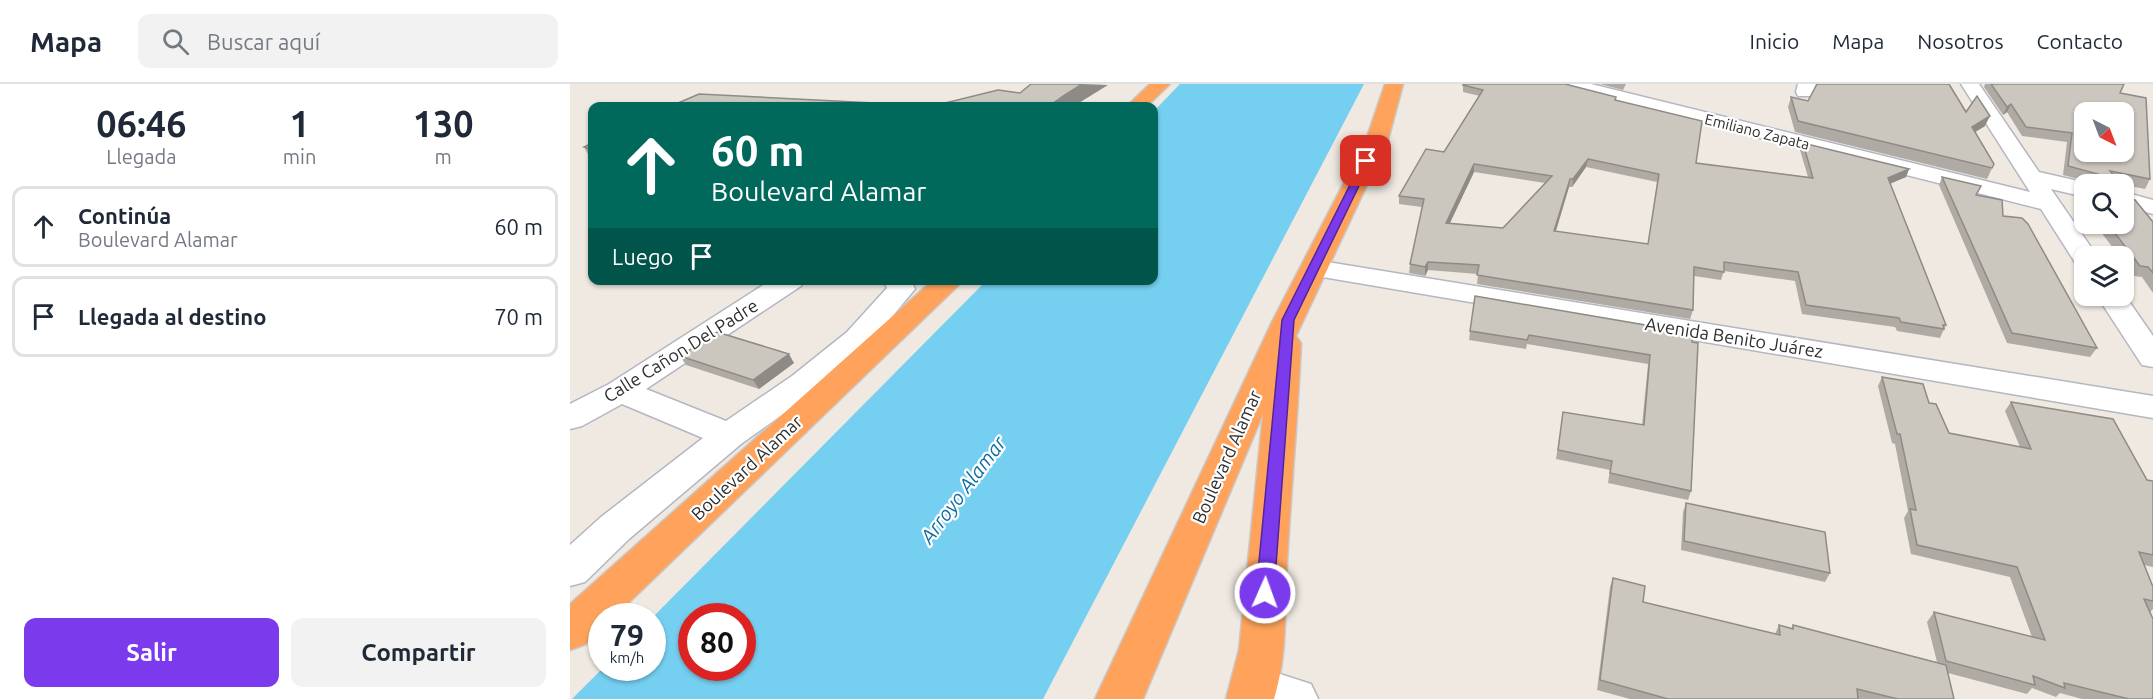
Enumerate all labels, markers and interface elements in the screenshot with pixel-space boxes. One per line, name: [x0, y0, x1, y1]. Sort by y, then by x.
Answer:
search box: [138, 14, 558, 68]
icon: search: [159, 25, 192, 58]
text: Mapa: [30, 26, 102, 57]
text: Buscar aquí: [207, 29, 320, 54]
text: Inicio: [1750, 29, 1799, 53]
text: Mapa: [1832, 29, 1884, 53]
text: Nosotros: [1917, 29, 2004, 53]
text: Contacto: [2037, 29, 2123, 53]
north arrow: [2074, 102, 2134, 162]
map controls: [2074, 102, 2134, 306]
text: 06:46: [96, 103, 186, 144]
text: 1: [289, 103, 310, 144]
text: 130: [413, 103, 474, 144]
street label: Emiliano Zapata: [1703, 110, 1811, 153]
icon: ahead: [612, 126, 690, 204]
text: 60 m: [711, 127, 805, 174]
pin: [1340, 135, 1391, 186]
icon: arrive: [1349, 144, 1382, 177]
text: Llegada: [106, 145, 177, 168]
text: min: [283, 145, 316, 168]
text: m: [435, 145, 452, 168]
button: search: [2074, 174, 2134, 234]
text: Boulevard Alamar: [711, 176, 927, 206]
text: Continúa: [78, 203, 171, 228]
icon: ahead: [27, 210, 60, 243]
text: 60 m: [494, 214, 543, 239]
text: Boulevard Alamar: [78, 228, 238, 251]
icon: arrive: [685, 240, 718, 273]
text: Luego: [612, 244, 673, 269]
button: layers: [2074, 246, 2134, 306]
street label: Calle Cañon Del Padre: [600, 295, 761, 406]
icon: arrive: [27, 300, 60, 333]
text: Llegada al destino: [78, 304, 266, 329]
text: 70 m: [494, 304, 543, 329]
street label: Avenida Benito Juárez: [1644, 313, 1825, 361]
street label: Boulevard Alamar: [1188, 387, 1265, 526]
street label: Boulevard Alamar: [687, 411, 806, 524]
water label: Arroyo Alamar: [914, 431, 1011, 548]
position arrow: [1233, 561, 1297, 625]
speed limit sign: 80: [678, 603, 756, 681]
button: Salir: [24, 618, 279, 687]
button: Compartir: [291, 618, 546, 687]
text: 79: [610, 618, 644, 652]
text: km/h: [610, 649, 644, 666]

